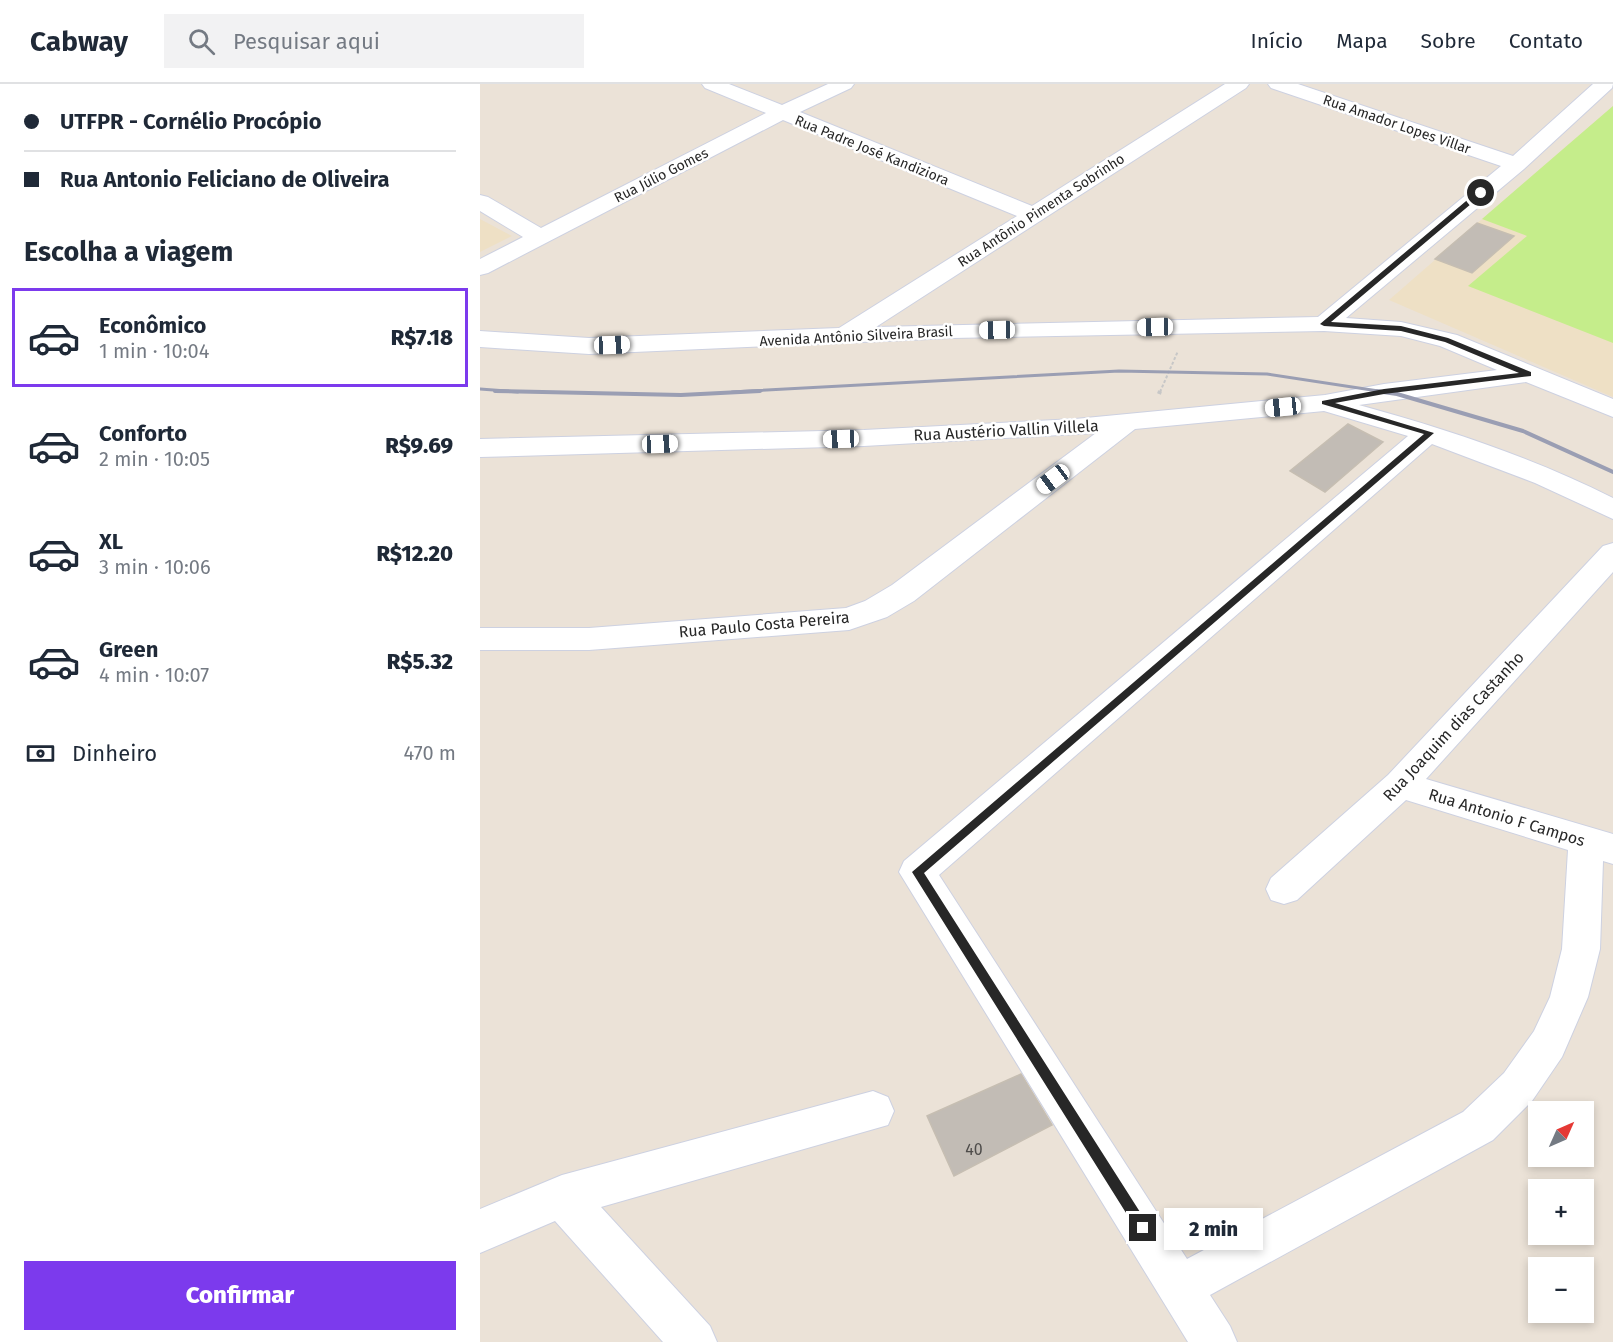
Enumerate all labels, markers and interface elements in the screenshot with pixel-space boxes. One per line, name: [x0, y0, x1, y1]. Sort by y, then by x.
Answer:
search box: [164, 14, 584, 68]
text: Cabway: [30, 25, 128, 58]
icon: search: [185, 25, 218, 58]
text: Pesquisar aqui: [233, 28, 380, 55]
text: Início: [1250, 28, 1303, 54]
text: Mapa: [1336, 28, 1388, 54]
text: Sobre: [1421, 28, 1476, 54]
text: Contato: [1509, 28, 1583, 54]
street label: Rua Amador Lopes Villar: [1321, 91, 1473, 158]
text: UTFPR - Cornélio Procópio: [60, 108, 322, 135]
street label: Rua Padre José Kandiziora: [792, 112, 951, 189]
street label: Rua Júlio Gomes: [611, 144, 712, 207]
street label: Rua Antônio Pimenta Sobrinho: [955, 150, 1128, 271]
text: Rua Antonio Feliciano de Oliveira: [60, 166, 389, 193]
route start: [1467, 179, 1494, 206]
text: Escolha a viagem: [24, 236, 233, 268]
icon: car: [27, 311, 81, 365]
text: Econômico: [99, 312, 206, 339]
car: [1137, 318, 1173, 336]
car: [979, 321, 1015, 339]
street label: Avenida Antônio Silveira Brasil: [759, 323, 953, 350]
text: R$7.18: [391, 324, 453, 351]
car: [594, 335, 630, 355]
text: 1 min · 10:04: [99, 339, 209, 363]
car: [1264, 396, 1302, 418]
street label: Rua Austério Vallin Villela: [913, 416, 1099, 445]
icon: car: [27, 419, 81, 473]
text: Conforto: [99, 420, 187, 447]
car: [823, 429, 859, 449]
text: R$9.69: [385, 432, 453, 459]
car: [642, 434, 678, 454]
text: 2 min · 10:05: [99, 447, 210, 471]
car: [1033, 461, 1073, 497]
icon: car: [27, 527, 81, 581]
text: XL: [99, 528, 123, 555]
text: R$12.20: [376, 540, 453, 567]
text: 3 min · 10:06: [99, 555, 211, 579]
street label: Rua Paulo Costa Pereira: [678, 608, 850, 641]
icon: car: [27, 635, 81, 689]
text: Green: [99, 636, 158, 663]
text: R$5.32: [387, 648, 453, 675]
street label: Rua Joaquim dias Castanho: [1379, 648, 1528, 805]
text: 4 min · 10:07: [99, 663, 209, 687]
icon: cash: [24, 737, 57, 770]
text: Dinheiro: [72, 740, 157, 767]
text: 470 m: [404, 741, 456, 765]
street label: Rua Antonio F Campos: [1426, 785, 1587, 850]
north arrow: [1528, 1101, 1594, 1167]
map controls: [1528, 1101, 1594, 1323]
house number: 40: [965, 1140, 983, 1159]
button: +: [1528, 1179, 1594, 1245]
callout: 2 min: [1164, 1207, 1263, 1249]
route end: [1129, 1214, 1156, 1241]
text: 2 min: [1189, 1217, 1238, 1241]
button: −: [1528, 1257, 1594, 1323]
button: Confirmar: [24, 1261, 456, 1330]

